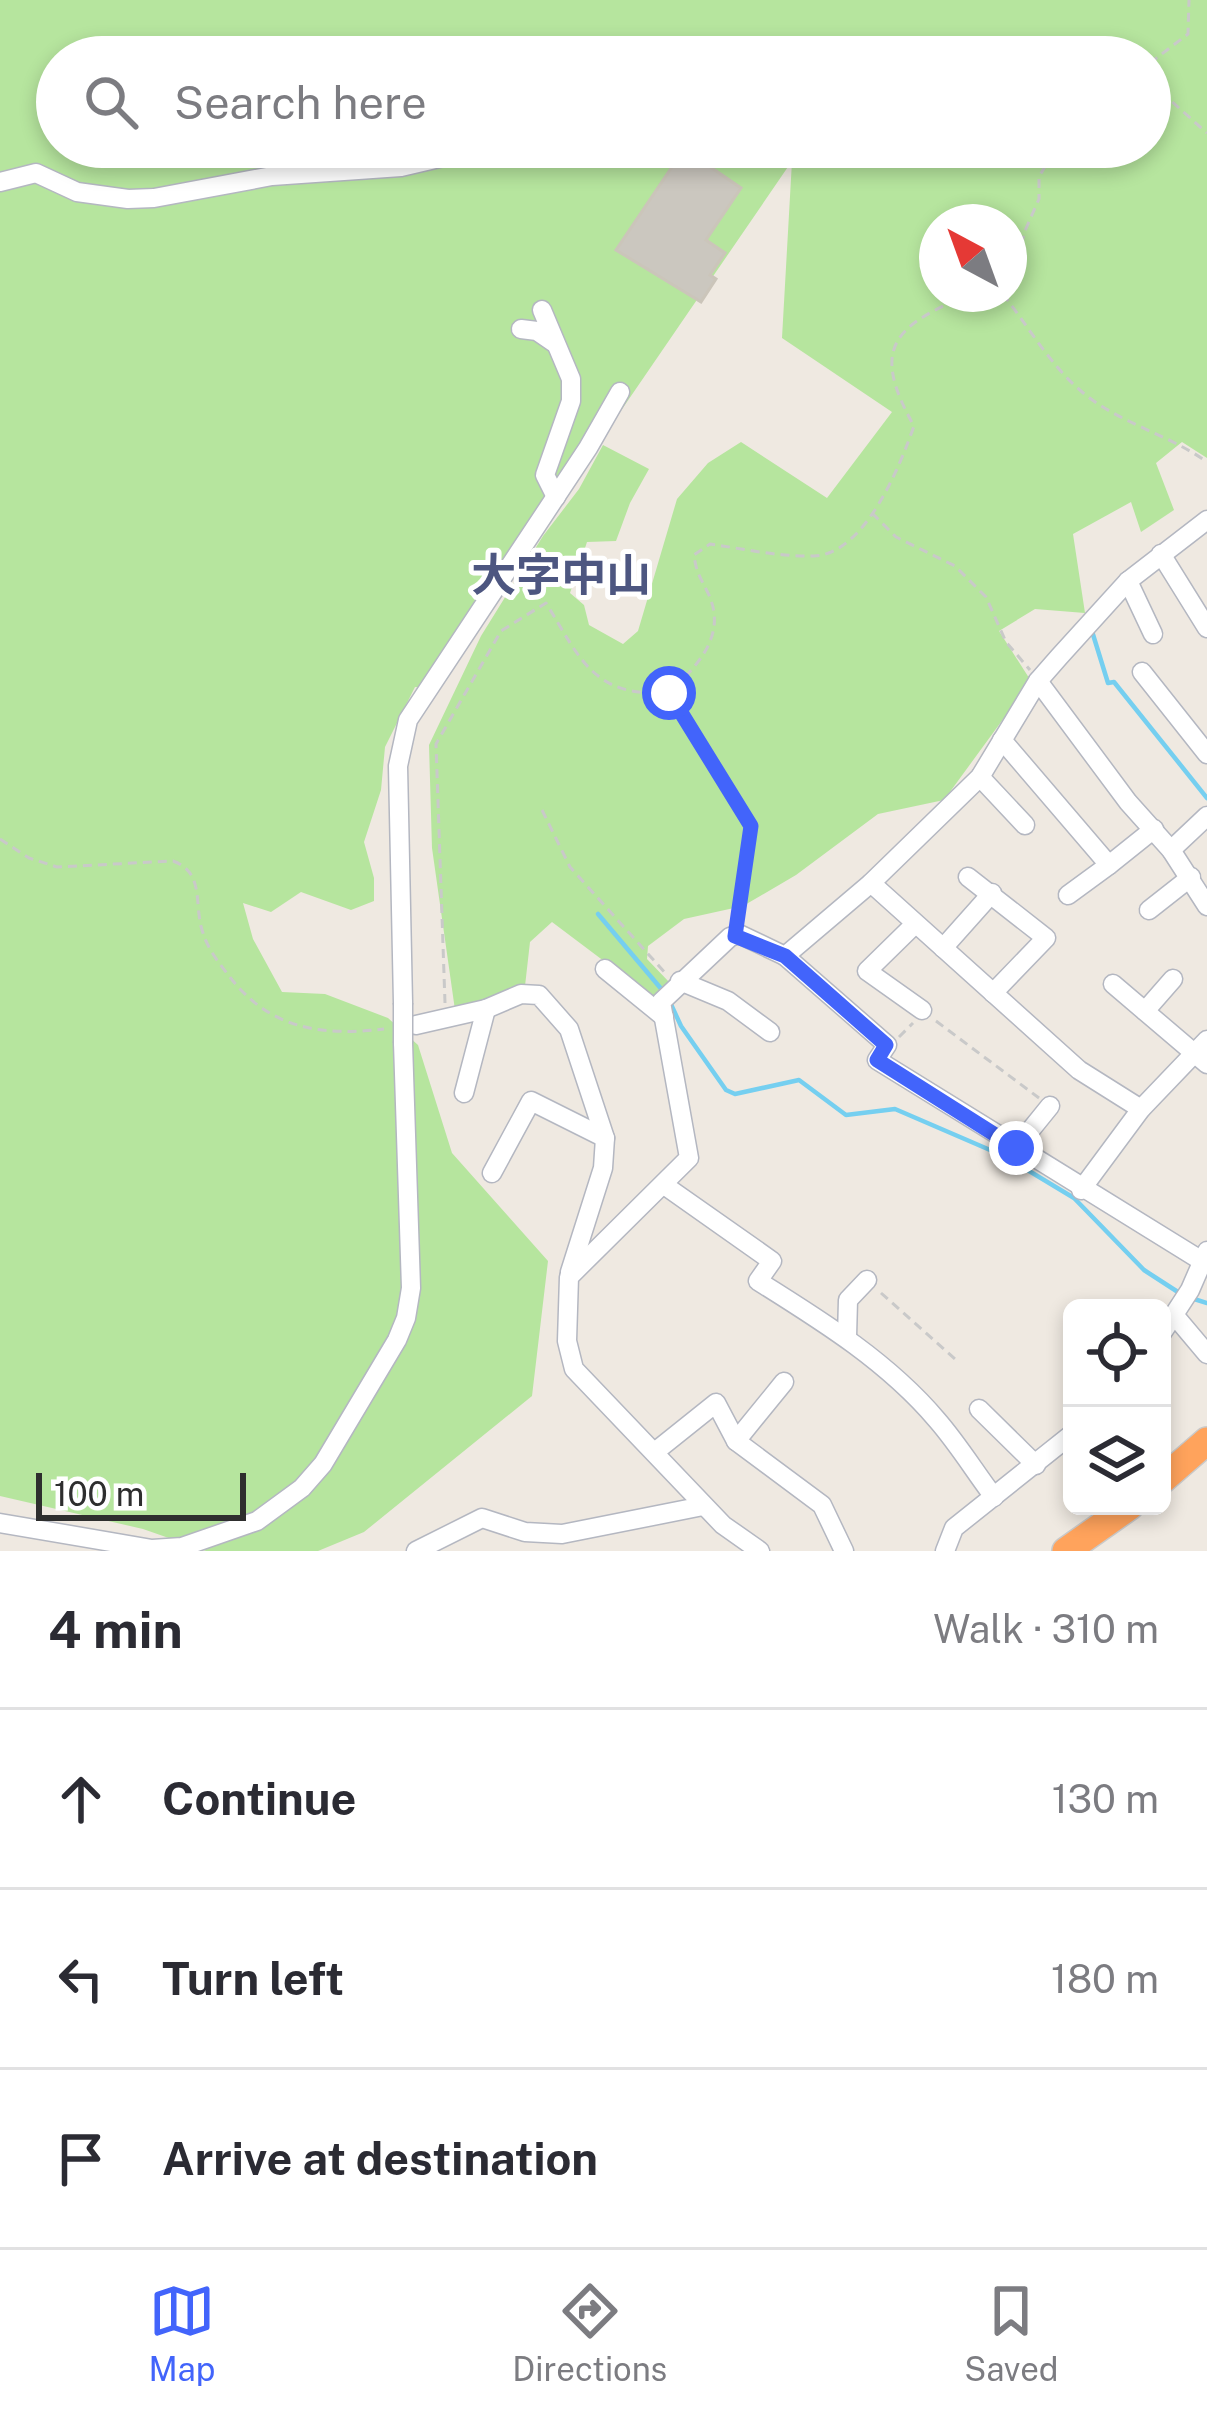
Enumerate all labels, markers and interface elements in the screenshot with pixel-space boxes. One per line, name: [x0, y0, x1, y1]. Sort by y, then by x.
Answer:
search box: [36, 36, 1171, 168]
icon: search: [78, 69, 144, 135]
text: Search here: [174, 76, 427, 129]
north arrow: [919, 204, 1027, 312]
district label: 大字中山: [471, 548, 651, 601]
route start: [642, 666, 696, 720]
route end: [989, 1121, 1043, 1175]
map controls: [1063, 1299, 1171, 1515]
button: locate: [1063, 1299, 1171, 1407]
button: layers: [1063, 1407, 1171, 1515]
scale bar: [36, 1467, 246, 1520]
text: 100 m: [54, 1475, 144, 1513]
text: 4 min: [48, 1600, 183, 1659]
text: Walk · 310 m: [933, 1606, 1159, 1652]
icon: ahead: [48, 1766, 114, 1832]
text: Continue: [162, 1772, 356, 1825]
text: 130 m: [1052, 1776, 1159, 1822]
icon: left: [48, 1946, 114, 2012]
text: Turn left: [162, 1952, 344, 2005]
text: 180 m: [1051, 1956, 1159, 2002]
icon: arrive: [48, 2126, 114, 2192]
text: Arrive at destination: [162, 2132, 598, 2185]
tab: Map: [148, 2278, 215, 2388]
tab: Directions: [512, 2278, 667, 2388]
tab: Saved: [964, 2278, 1059, 2388]

